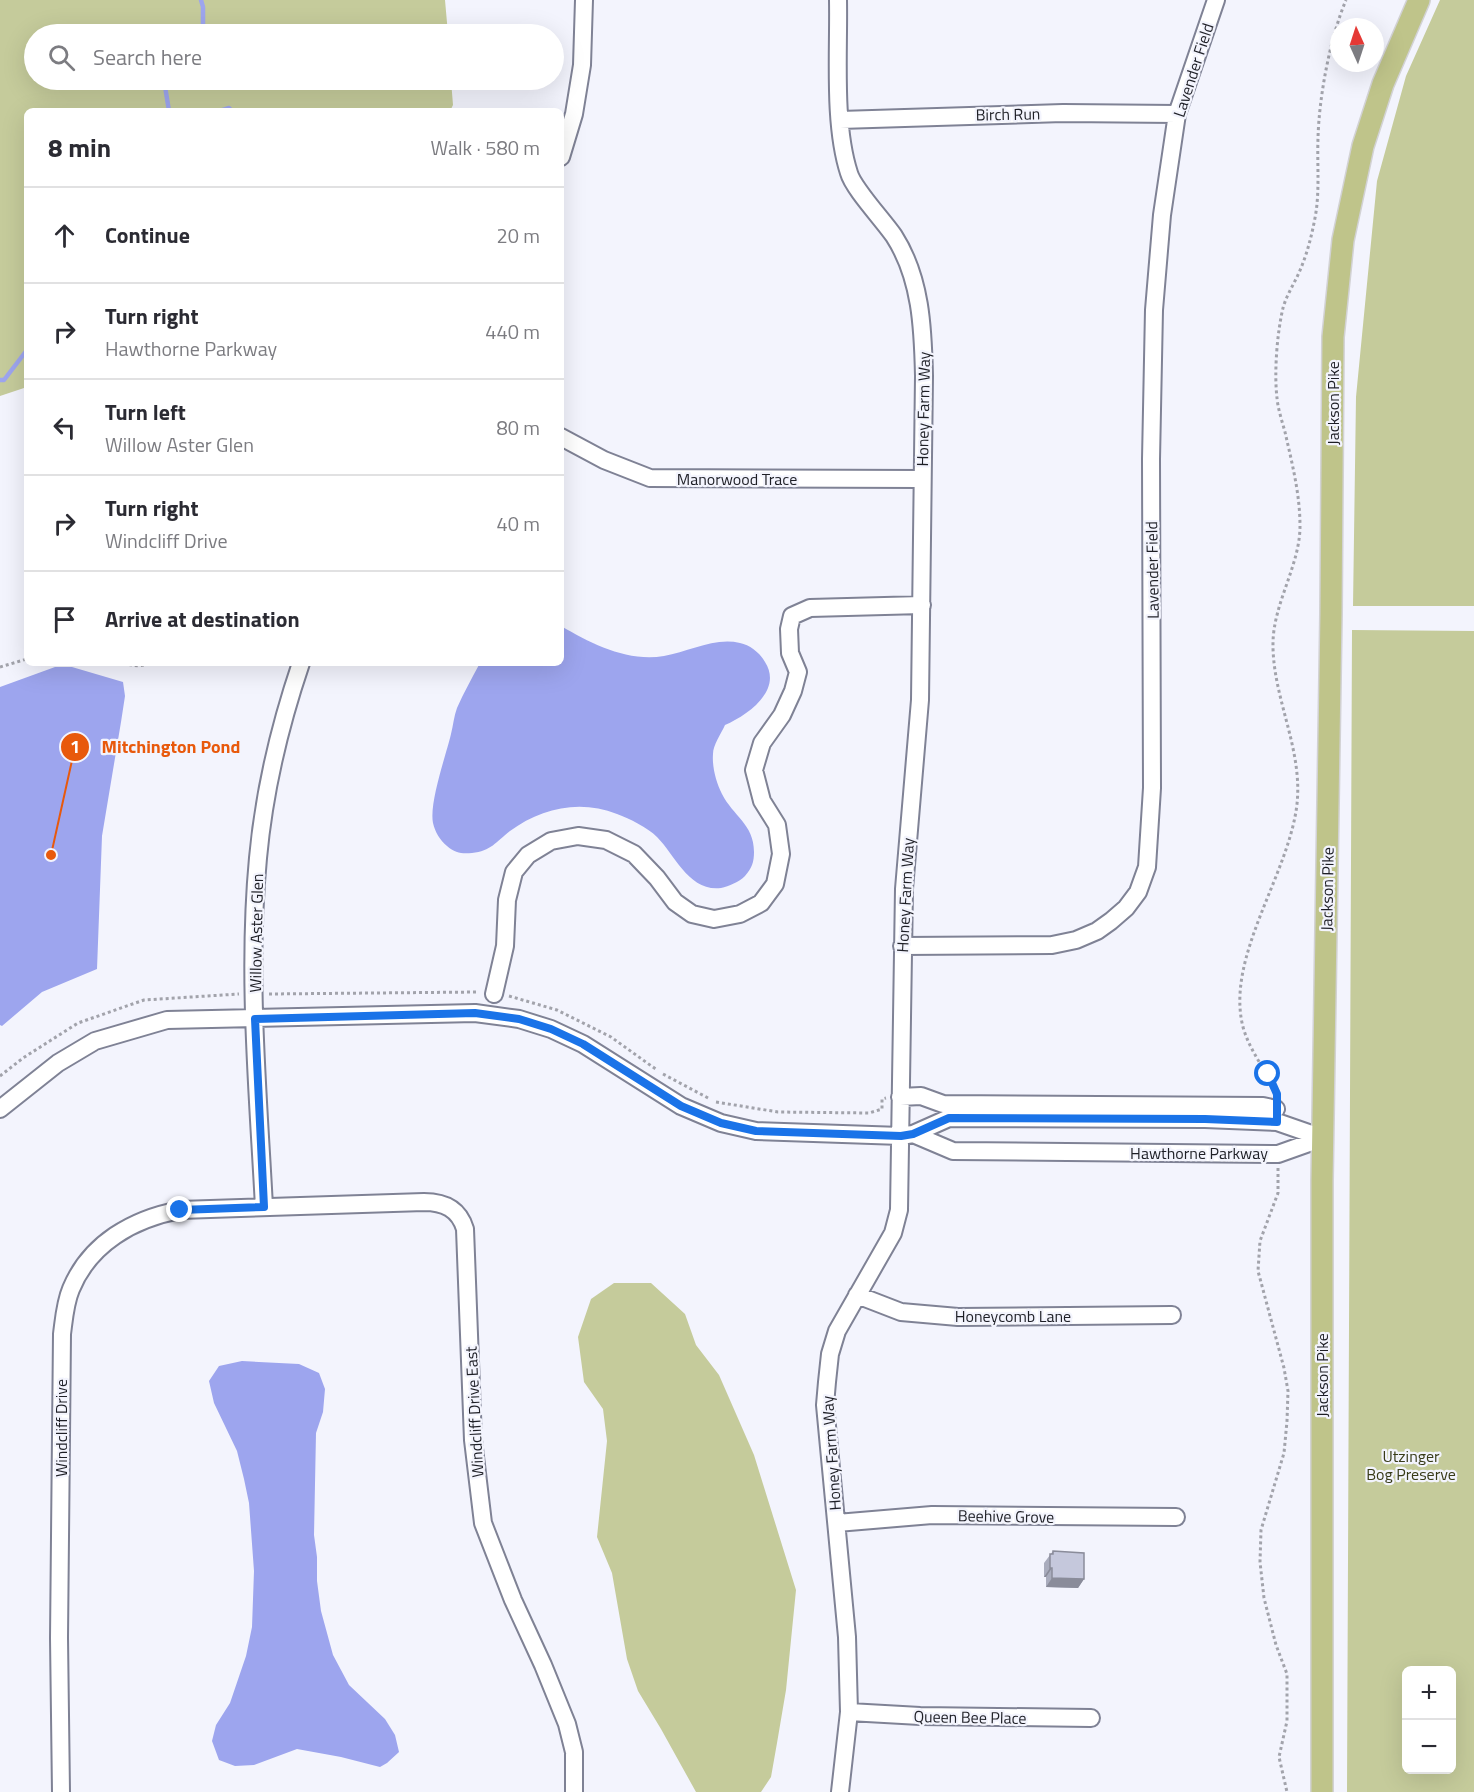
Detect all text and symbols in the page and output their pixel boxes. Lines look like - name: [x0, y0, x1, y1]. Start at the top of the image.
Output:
- north arrow: [1330, 18, 1384, 72]
- street label: Lavender Field: [1167, 20, 1219, 120]
- search box: [24, 24, 564, 90]
- text: Search here: [93, 40, 202, 74]
- icon: search: [45, 41, 78, 74]
- street label: Birch Run: [975, 101, 1041, 127]
- text: 8 min: [48, 128, 111, 167]
- text: Walk · 580 m: [431, 132, 540, 163]
- text: Continue: [105, 218, 190, 252]
- icon: ahead: [48, 219, 81, 252]
- text: 20 m: [496, 220, 540, 251]
- text: Turn right: [105, 299, 199, 333]
- icon: right: [48, 315, 81, 348]
- text: 440 m: [485, 316, 540, 347]
- text: Hawthorne Parkway: [105, 333, 277, 364]
- street label: Honey Farm Way: [910, 351, 936, 467]
- street label: Jackson Pike: [1321, 361, 1345, 445]
- text: Turn left: [105, 395, 186, 429]
- icon: left: [48, 411, 81, 444]
- text: 80 m: [496, 412, 540, 443]
- text: Willow Aster Glen: [105, 429, 254, 460]
- street label: Manorwood Trace: [677, 467, 797, 491]
- text: Turn right: [105, 491, 199, 525]
- icon: right: [48, 507, 81, 540]
- text: 40 m: [496, 508, 540, 539]
- street label: Lavender Field: [1139, 521, 1165, 619]
- text: Windcliff Drive: [105, 525, 228, 556]
- text: Arrive at destination: [105, 602, 300, 636]
- icon: arrive: [48, 603, 81, 636]
- callout: Mitchington Pond: [60, 729, 253, 765]
- text: 1: [70, 733, 80, 760]
- text: Mitchington Pond: [102, 733, 240, 760]
- street label: Honey Farm Way: [890, 837, 920, 953]
- street label: Jackson Pike: [1314, 847, 1340, 931]
- street label: Willow Aster Glen: [243, 873, 269, 993]
- route start: [1254, 1060, 1280, 1086]
- street label: Hawthorne Parkway: [1130, 1141, 1268, 1165]
- route end: [166, 1196, 192, 1222]
- street label: Honeycomb Lane: [955, 1304, 1071, 1328]
- street label: Jackson Pike: [1310, 1333, 1334, 1417]
- street label: Windcliff Drive East: [459, 1345, 489, 1478]
- street label: Windcliff Drive: [49, 1379, 73, 1477]
- street label: Honey Farm Way: [815, 1395, 847, 1511]
- park label: Utzinger Bog Preserve: [1366, 1444, 1456, 1486]
- street label: Beehive Grove: [958, 1503, 1054, 1529]
- map controls: [1402, 1666, 1456, 1774]
- button: +: [1402, 1666, 1456, 1720]
- street label: Queen Bee Place: [913, 1704, 1027, 1730]
- button: −: [1402, 1720, 1456, 1774]

